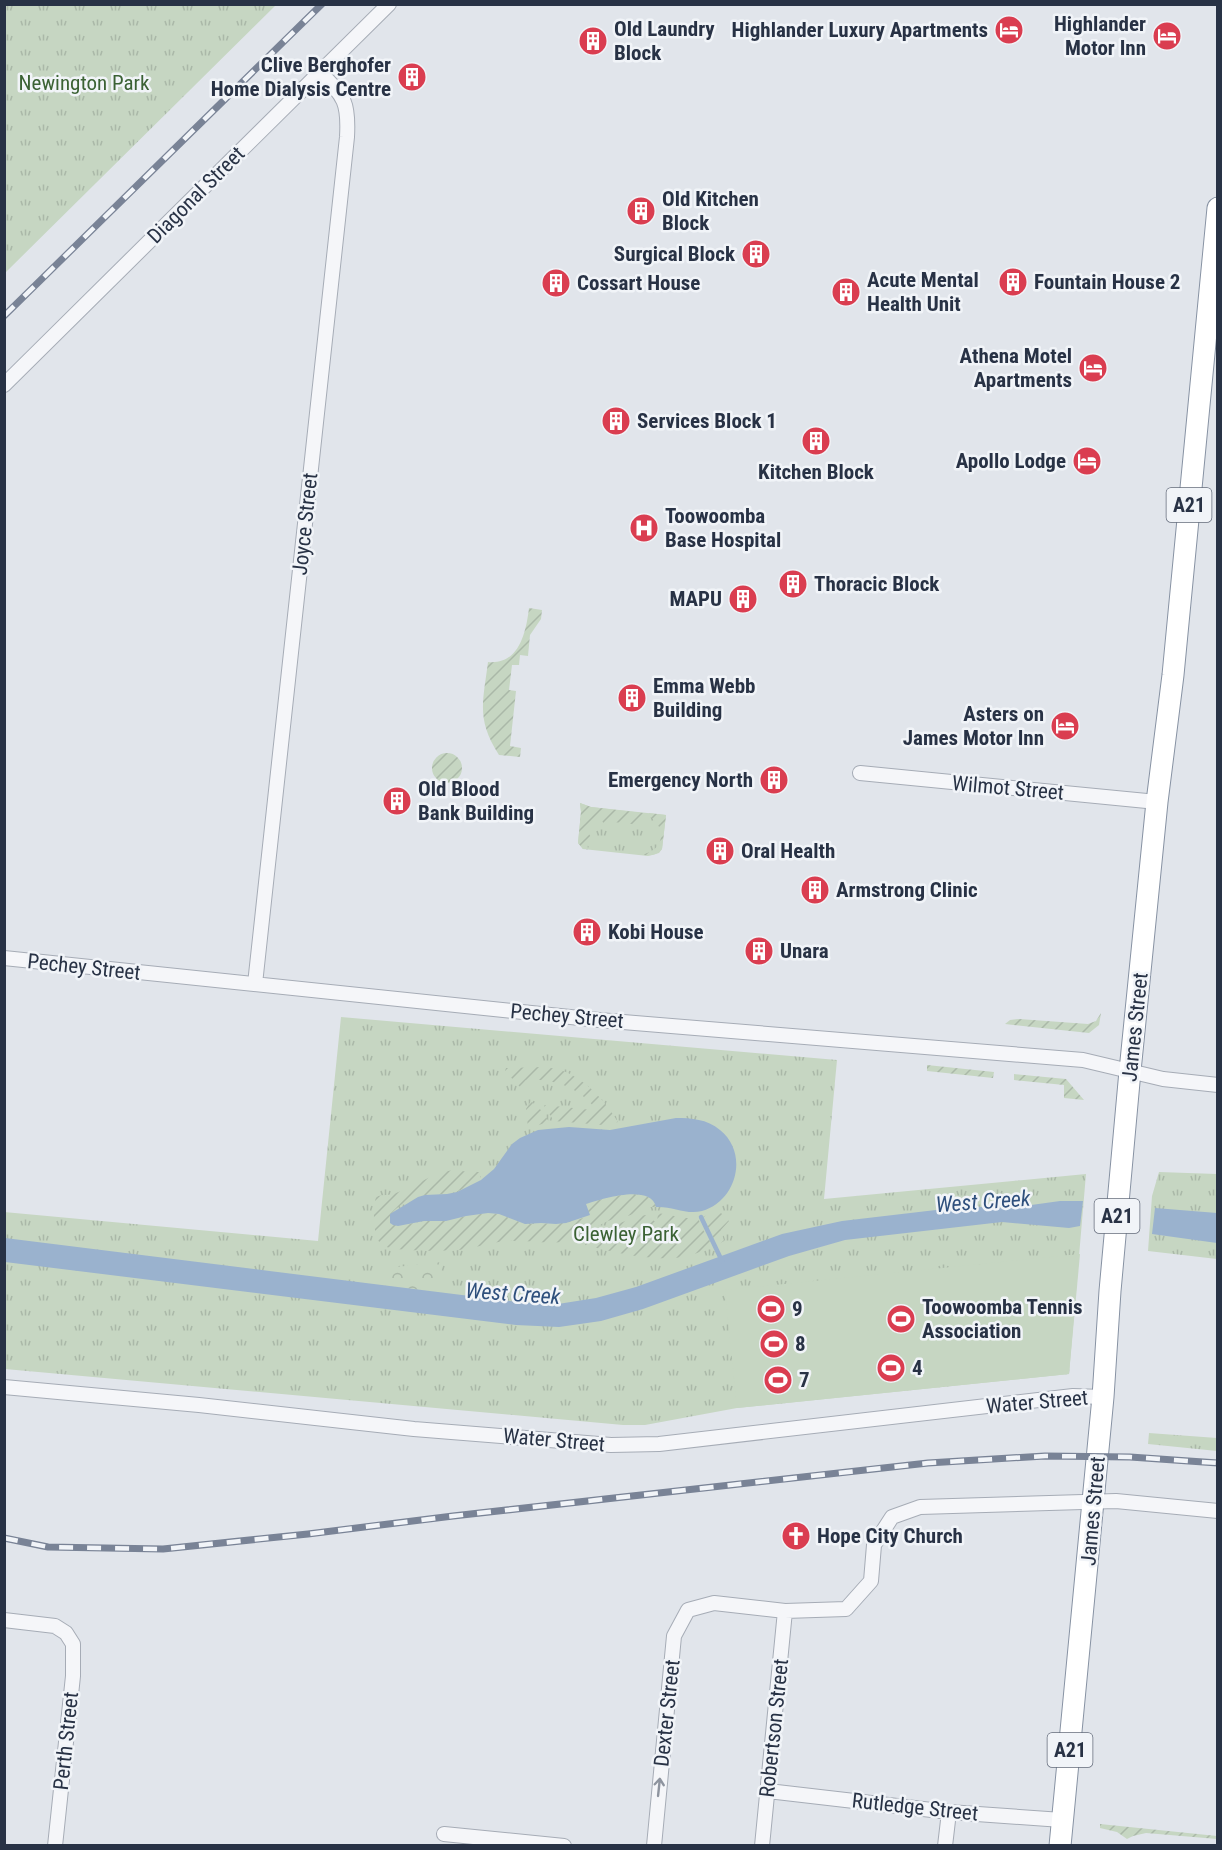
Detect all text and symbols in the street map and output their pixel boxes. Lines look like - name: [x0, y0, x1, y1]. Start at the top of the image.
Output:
- place label: Highlander Motor Inn: [1054, 12, 1146, 60]
- hotel icon: Highlander Luxury Apartments: [993, 14, 1025, 46]
- place label: Old Laundry Block: [614, 17, 715, 65]
- place label: Highlander Luxury Apartments: [732, 18, 988, 42]
- hotel icon: Highlander Motor Inn: [1151, 20, 1183, 52]
- building icon: Old Laundry Block: [577, 25, 609, 57]
- place label: Clive Berghofer Home Dialysis Centre: [211, 53, 391, 101]
- building icon: Clive Berghofer Home Dialysis Centre: [396, 61, 428, 93]
- park label: Newington Park: [19, 71, 150, 95]
- street label: Diagonal Street: [143, 142, 249, 248]
- place label: Old Kitchen Block: [662, 187, 759, 235]
- building icon: Old Kitchen Block: [625, 195, 657, 227]
- building icon: Surgical Block: [740, 238, 772, 270]
- place label: Surgical Block: [614, 242, 736, 266]
- building icon: Fountain House 2: [997, 266, 1029, 298]
- building icon: Cossart House: [540, 267, 572, 299]
- place label: Acute Mental Health Unit: [867, 268, 979, 316]
- place label: Fountain House 2: [1034, 270, 1180, 294]
- place label: Cossart House: [577, 271, 700, 295]
- building icon: Acute Mental Health Unit: [830, 276, 862, 308]
- place label: Athena Motel Apartments: [960, 344, 1072, 392]
- hotel icon: Athena Motel Apartments: [1077, 352, 1109, 384]
- building icon: Services Block 1: [600, 405, 632, 437]
- place label: Services Block 1: [637, 409, 777, 433]
- building icon: Kitchen Block: [800, 425, 832, 457]
- hotel icon: Apollo Lodge: [1071, 445, 1103, 477]
- place label: Apollo Lodge: [956, 449, 1066, 473]
- place label: Kitchen Block: [758, 460, 875, 484]
- street label: Joyce Street: [288, 472, 322, 576]
- road number: A21: [1166, 488, 1212, 522]
- place label: Toowoomba Base Hospital: [665, 504, 781, 552]
- hospital icon: Toowoomba Base Hospital: [628, 512, 660, 544]
- building icon: Thoracic Block: [777, 568, 809, 600]
- place label: Thoracic Block: [814, 572, 940, 596]
- building icon: MAPU: [727, 583, 759, 615]
- place label: MAPU: [669, 587, 722, 611]
- place label: Emma Webb Building: [653, 674, 755, 722]
- building icon: Emma Webb Building: [616, 682, 648, 714]
- place label: Asters on James Motor Inn: [903, 702, 1044, 750]
- hotel icon: Asters on James Motor Inn: [1049, 710, 1081, 742]
- building icon: Emergency North: [758, 764, 790, 796]
- place label: Emergency North: [608, 768, 753, 792]
- street label: Wilmot Street: [951, 771, 1065, 805]
- place label: Old Blood Bank Building: [418, 777, 534, 825]
- building icon: Old Blood Bank Building: [381, 785, 413, 817]
- building icon: Oral Health: [704, 835, 736, 867]
- place label: Oral Health: [741, 839, 835, 863]
- building icon: Armstrong Clinic: [799, 874, 831, 906]
- place label: Armstrong Clinic: [836, 878, 978, 902]
- building icon: Kobi House: [571, 916, 603, 948]
- place label: Kobi House: [608, 920, 704, 944]
- building icon: Unara: [743, 935, 775, 967]
- place label: Unara: [780, 939, 829, 963]
- street label: Pechey Street: [26, 949, 142, 985]
- street label: James Street: [1117, 971, 1153, 1083]
- street label: Pechey Street: [509, 999, 625, 1033]
- water label: West Creek: [935, 1186, 1032, 1217]
- road number: A21: [1094, 1199, 1140, 1233]
- park label: Clewley Park: [573, 1222, 679, 1246]
- water label: West Creek: [465, 1278, 562, 1309]
- sports icon: 9: [755, 1293, 787, 1325]
- place label: Toowoomba Tennis Association: [922, 1295, 1083, 1343]
- place label: 9: [792, 1297, 803, 1321]
- sports icon: Toowoomba Tennis Association: [885, 1303, 917, 1335]
- sports icon: 8: [758, 1328, 790, 1360]
- place label: 8: [795, 1332, 806, 1356]
- sports icon: 4: [875, 1352, 907, 1384]
- place label: 4: [912, 1356, 923, 1380]
- sports icon: 7: [762, 1364, 794, 1396]
- place label: 7: [799, 1368, 810, 1392]
- street label: Water Street: [985, 1386, 1089, 1418]
- street label: Water Street: [502, 1424, 606, 1456]
- street label: James Street: [1076, 1455, 1110, 1567]
- church icon: Hope City Church: [780, 1520, 812, 1552]
- place label: Hope City Church: [817, 1524, 963, 1548]
- street label: Robertson Street: [755, 1657, 793, 1799]
- street label: Dexter Street: [649, 1658, 685, 1768]
- street label: Perth Street: [49, 1691, 83, 1791]
- road number: A21: [1048, 1733, 1092, 1767]
- one-way arrow: [654, 1778, 665, 1798]
- street label: Rutledge Street: [851, 1788, 979, 1826]

